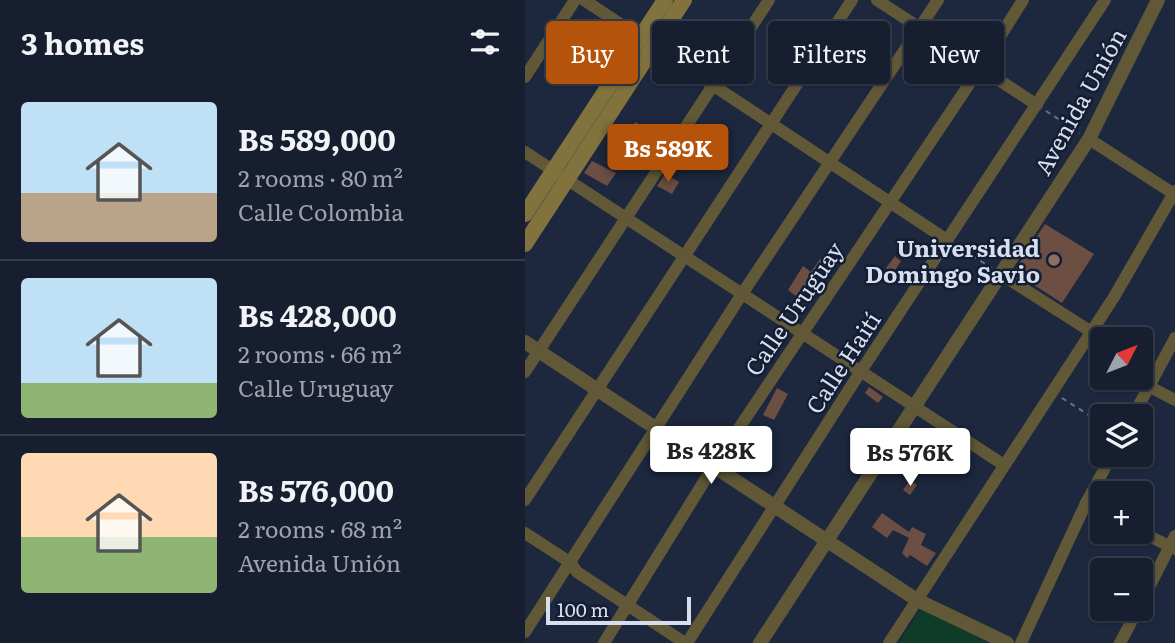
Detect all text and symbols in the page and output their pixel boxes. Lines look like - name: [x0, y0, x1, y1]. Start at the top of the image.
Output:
- text: 3 homes: [21, 20, 144, 64]
- chip: Buy: [546, 21, 638, 84]
- chip: Rent: [652, 21, 754, 84]
- chip: Filters: [768, 21, 890, 84]
- chip: New: [904, 21, 1004, 84]
- street label: Avenida Unión: [1025, 21, 1133, 181]
- icon: filters: [466, 23, 504, 61]
- text: Bs 589,000: [238, 116, 396, 160]
- pin: Bs 589K: [603, 124, 733, 184]
- icon: home: [77, 130, 161, 214]
- text: Bs 589K: [623, 130, 713, 164]
- text: 2 rooms · 80 m²: [238, 160, 403, 194]
- text: Calle Colombia: [238, 194, 404, 228]
- place label: Universidad Domingo Savio: [865, 230, 1040, 290]
- street label: Calle Uruguay: [735, 233, 851, 382]
- marker: Universidad Domingo Savio: [1046, 252, 1062, 268]
- text: Bs 428,000: [238, 292, 397, 336]
- street label: Calle Haití: [796, 304, 888, 420]
- icon: home: [77, 306, 161, 390]
- north arrow: [1090, 327, 1153, 390]
- map controls: [1090, 327, 1153, 621]
- text: 2 rooms · 66 m²: [238, 336, 402, 370]
- text: Calle Uruguay: [238, 370, 393, 404]
- button: layers: [1090, 404, 1153, 467]
- pin: Bs 428K: [646, 426, 776, 486]
- pin: Bs 576K: [845, 428, 975, 488]
- text: Bs 428K: [666, 432, 756, 466]
- text: Bs 576K: [866, 434, 954, 468]
- text: Bs 576,000: [238, 467, 394, 511]
- icon: home: [77, 481, 161, 565]
- button: +: [1090, 481, 1153, 544]
- text: 2 rooms · 68 m²: [238, 511, 402, 545]
- text: Avenida Unión: [238, 545, 401, 579]
- button: −: [1090, 558, 1153, 621]
- scale bar: [546, 594, 691, 626]
- text: 100 m: [557, 595, 609, 623]

